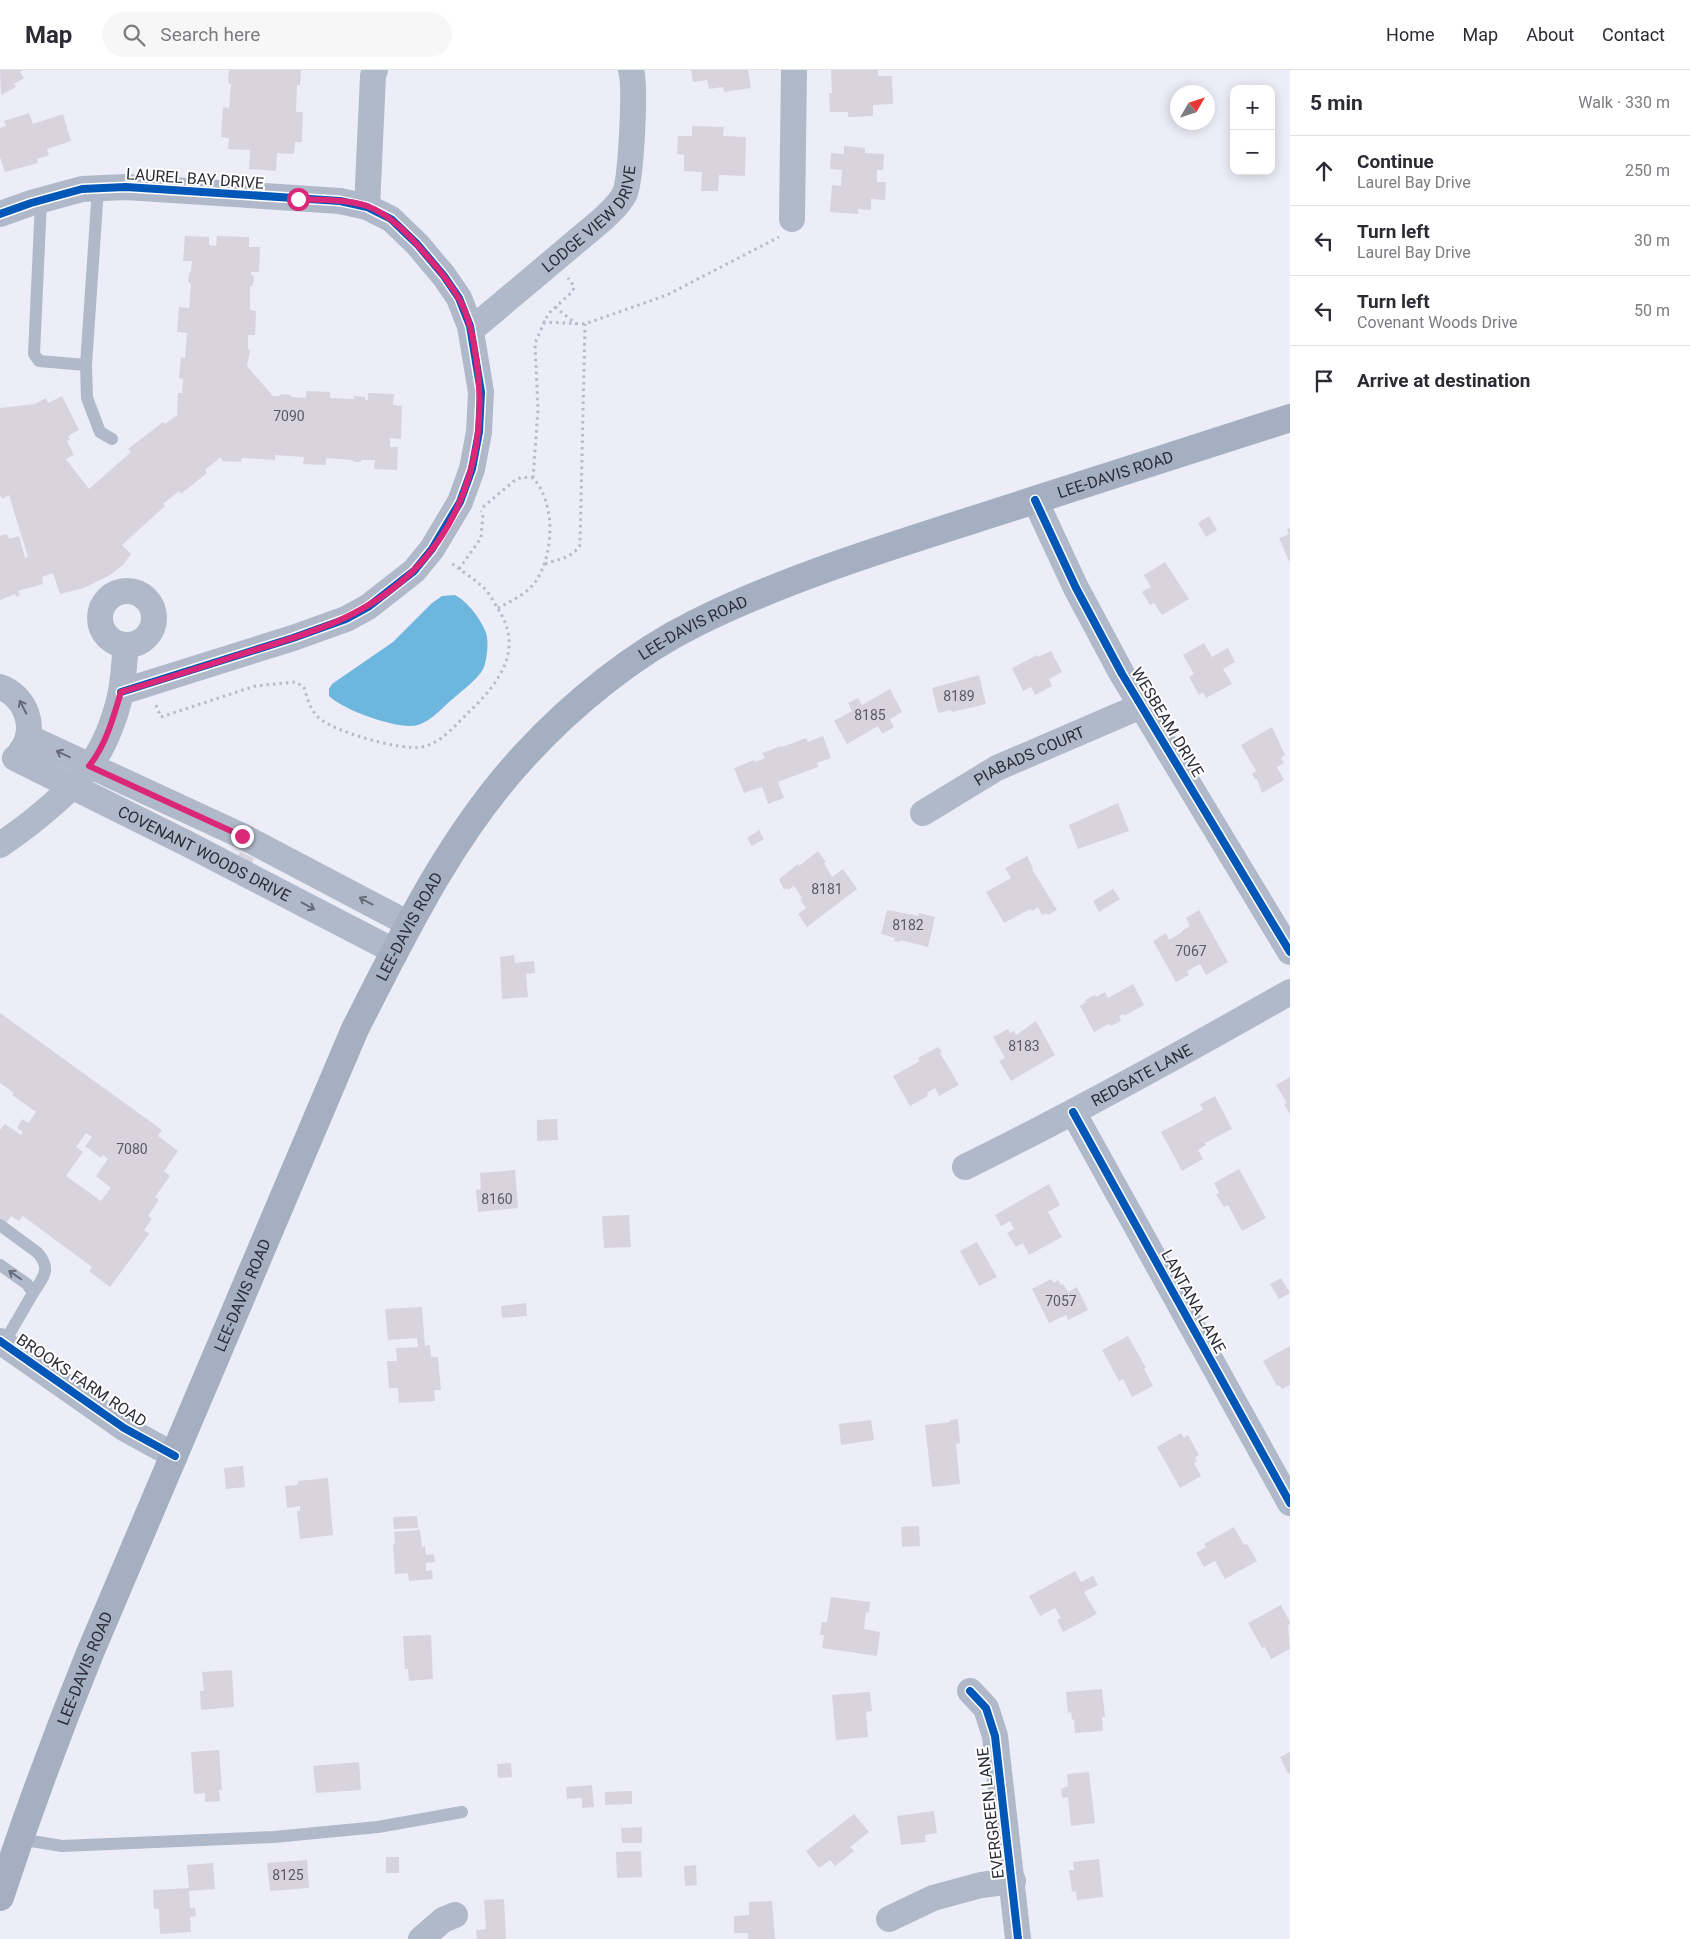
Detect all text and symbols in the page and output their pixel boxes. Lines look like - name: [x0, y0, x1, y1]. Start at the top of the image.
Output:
- search box: [102, 12, 452, 57]
- text: Map: [25, 21, 72, 49]
- icon: search: [120, 21, 148, 49]
- text: Search here: [160, 23, 260, 46]
- text: Home: [1386, 24, 1435, 45]
- text: Map: [1463, 24, 1498, 45]
- text: About: [1526, 24, 1574, 45]
- text: Contact: [1602, 24, 1665, 45]
- north arrow: [1170, 85, 1215, 130]
- map controls: [1230, 85, 1275, 175]
- button: +: [1230, 85, 1275, 130]
- text: 5 min: [1310, 91, 1363, 115]
- text: Walk · 330 m: [1578, 93, 1670, 112]
- button: −: [1230, 130, 1275, 175]
- text: Continue: [1357, 150, 1434, 173]
- icon: ahead: [1310, 157, 1338, 185]
- text: 250 m: [1625, 161, 1670, 180]
- street label: LAUREL BAY DRIVE: [125, 164, 265, 193]
- street label: LODGE VIEW DRIVE: [538, 164, 640, 276]
- text: Laurel Bay Drive: [1357, 173, 1471, 192]
- route start: [287, 188, 310, 211]
- text: Turn left: [1357, 220, 1430, 243]
- icon: left: [1310, 227, 1338, 255]
- text: 30 m: [1634, 231, 1670, 250]
- text: Laurel Bay Drive: [1357, 243, 1471, 262]
- text: Turn left: [1357, 290, 1430, 313]
- icon: left: [1310, 297, 1338, 325]
- text: 50 m: [1634, 301, 1670, 320]
- text: Covenant Woods Drive: [1357, 313, 1518, 332]
- icon: arrive: [1310, 367, 1338, 395]
- text: Arrive at destination: [1357, 369, 1530, 392]
- house number: 7090: [273, 408, 305, 424]
- street label: LEE-DAVIS ROAD: [1055, 447, 1176, 502]
- street label: LEE-DAVIS ROAD: [635, 591, 751, 664]
- street label: WESBEAM DRIVE: [1127, 664, 1208, 780]
- house number: 8189: [943, 688, 975, 704]
- one-way arrow: [18, 700, 27, 715]
- house number: 8185: [854, 707, 886, 723]
- street label: PIABADS COURT: [970, 722, 1088, 790]
- one-way arrow: [55, 749, 70, 759]
- street label: COVENANT WOODS DRIVE: [115, 802, 294, 906]
- route end: [231, 825, 254, 848]
- street label: LEE-DAVIS ROAD: [372, 869, 447, 984]
- house number: 8181: [811, 881, 843, 897]
- one-way arrow: [359, 896, 374, 905]
- one-way arrow: [300, 902, 315, 911]
- house number: 8182: [892, 917, 924, 933]
- house number: 7067: [1175, 943, 1207, 959]
- house number: 8183: [1008, 1038, 1040, 1054]
- street label: REDGATE LANE: [1088, 1040, 1195, 1111]
- house number: 7080: [116, 1141, 148, 1157]
- house number: 8160: [481, 1191, 513, 1207]
- street label: LEE-DAVIS ROAD: [210, 1236, 275, 1355]
- street label: LANTANA LANE: [1157, 1246, 1230, 1356]
- one-way arrow: [8, 1270, 22, 1281]
- house number: 7057: [1045, 1293, 1077, 1309]
- street label: BROOKS FARM ROAD: [13, 1330, 150, 1431]
- street label: LEE-DAVIS ROAD: [53, 1609, 117, 1728]
- street label: EVERGREEN LANE: [973, 1746, 1008, 1880]
- house number: 8125: [272, 1867, 304, 1883]

